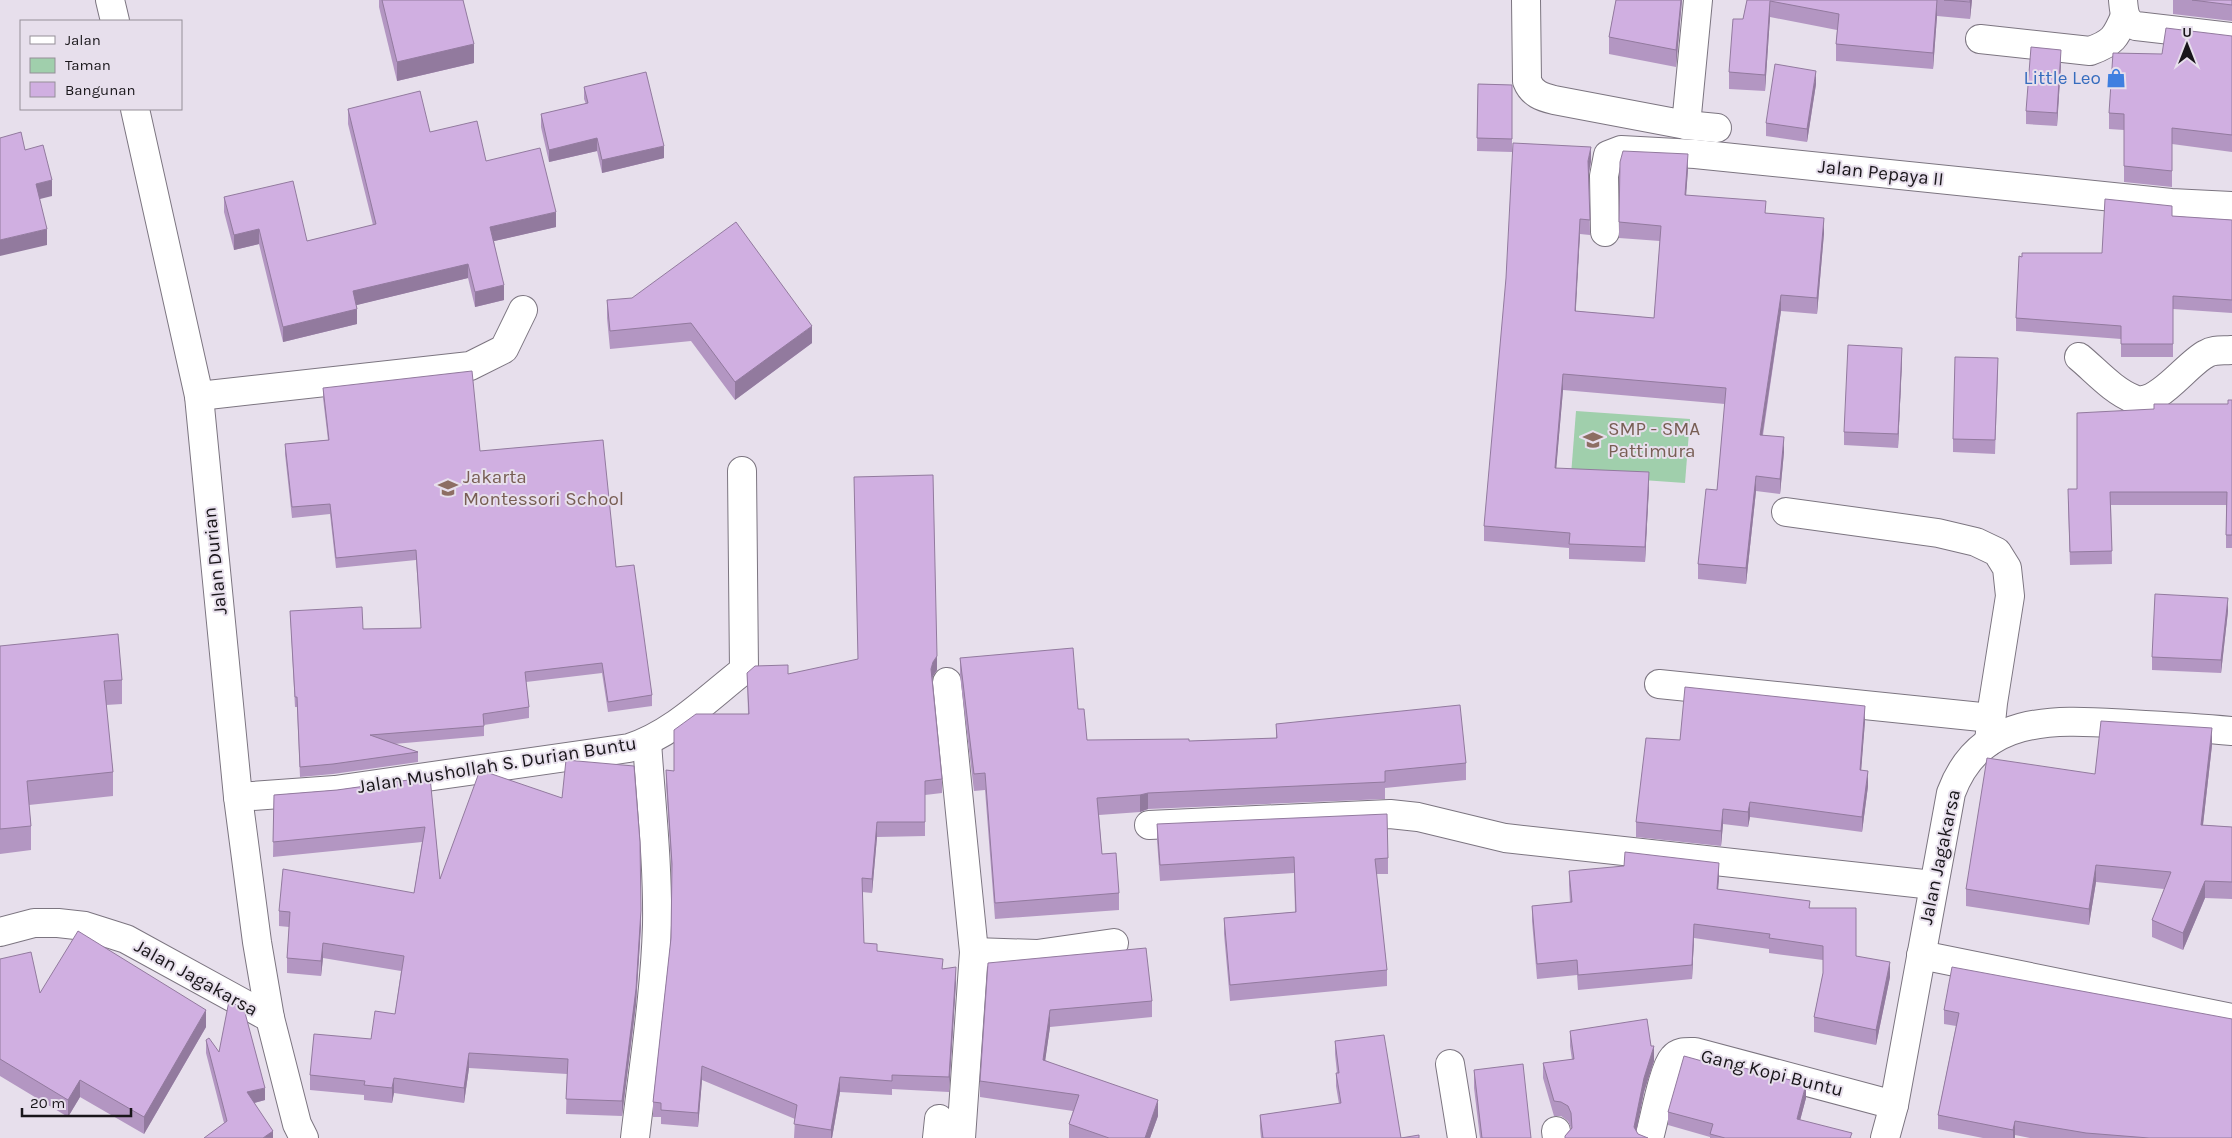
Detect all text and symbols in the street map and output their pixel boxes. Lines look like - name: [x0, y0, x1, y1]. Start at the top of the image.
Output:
- legend: [20, 20, 182, 110]
- north arrow: [2162, 20, 2212, 70]
- text: U: [2182, 24, 2192, 41]
- text: Jalan: [65, 31, 101, 49]
- text: Taman: [65, 56, 111, 74]
- place label: Little Leo: [2024, 67, 2101, 89]
- shop icon: Little Leo: [2105, 67, 2127, 89]
- text: Bangunan: [65, 81, 136, 99]
- street label: Jalan Pepaya II: [1817, 155, 1945, 191]
- place label: SMP - SMA Pattimura: [1608, 418, 1700, 462]
- school or university icon: SMP - SMA Pattimura: [1582, 429, 1604, 451]
- place label: Jakarta Montessori School: [463, 466, 624, 510]
- school or university icon: Jakarta Montessori School: [437, 477, 459, 499]
- street label: Jalan Durian: [198, 506, 232, 616]
- street label: Jalan Mushollah S. Durian Buntu: [356, 732, 638, 798]
- street label: Jalan Jagakarsa: [1915, 787, 1965, 927]
- street label: Jalan Jagakarsa: [130, 935, 262, 1021]
- street label: Gang Kopi Buntu: [1698, 1045, 1846, 1101]
- scale bar: [22, 1086, 131, 1118]
- text: 20 m: [30, 1094, 65, 1112]

